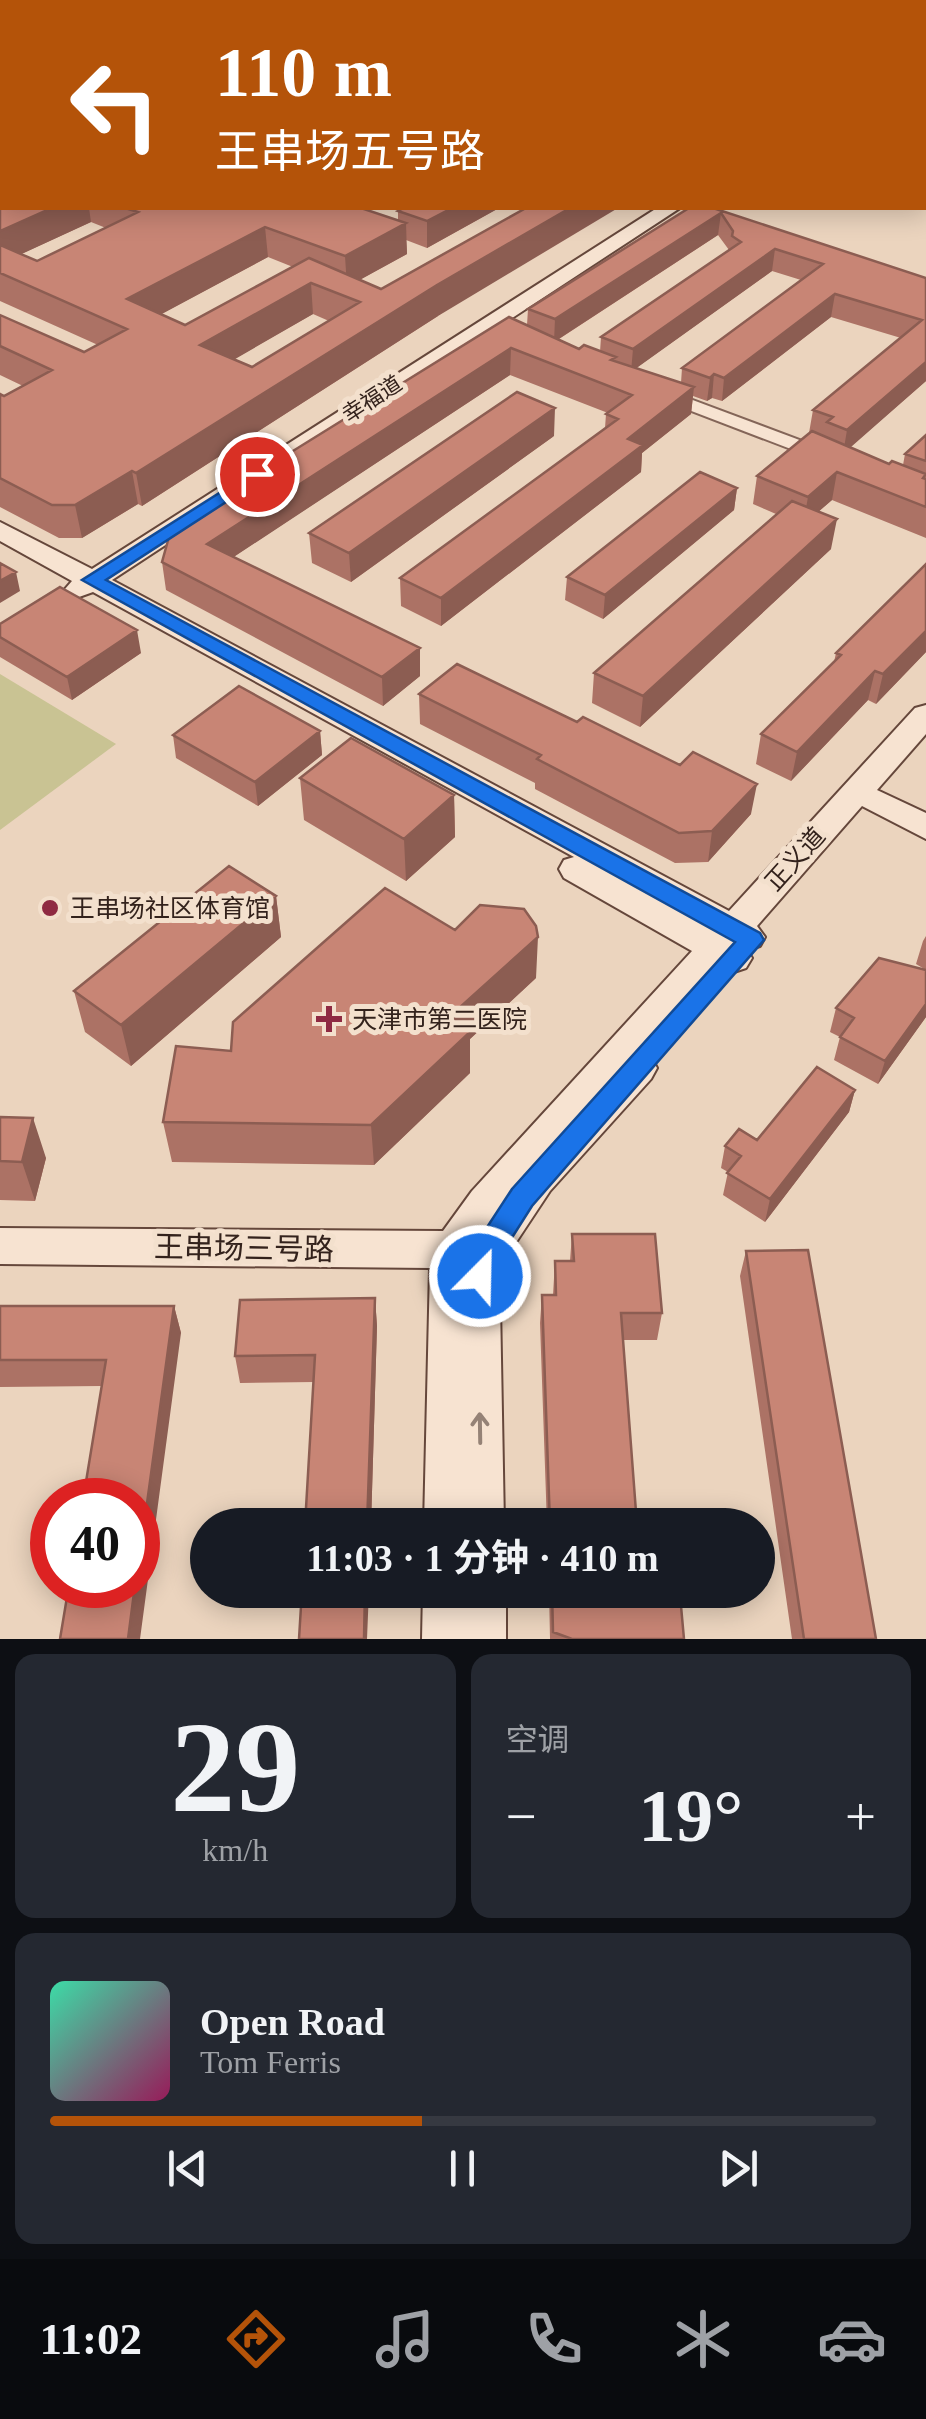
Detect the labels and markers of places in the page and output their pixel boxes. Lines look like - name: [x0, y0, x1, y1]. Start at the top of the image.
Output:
- pin: [215, 432, 300, 517]
- place label: 王串场社区体育馆: [70, 895, 270, 922]
- marker: 王串场社区体育馆: [39, 897, 61, 919]
- marker: 天津市第二医院: [316, 1006, 342, 1032]
- place label: 天津市第二医院: [352, 1006, 527, 1033]

